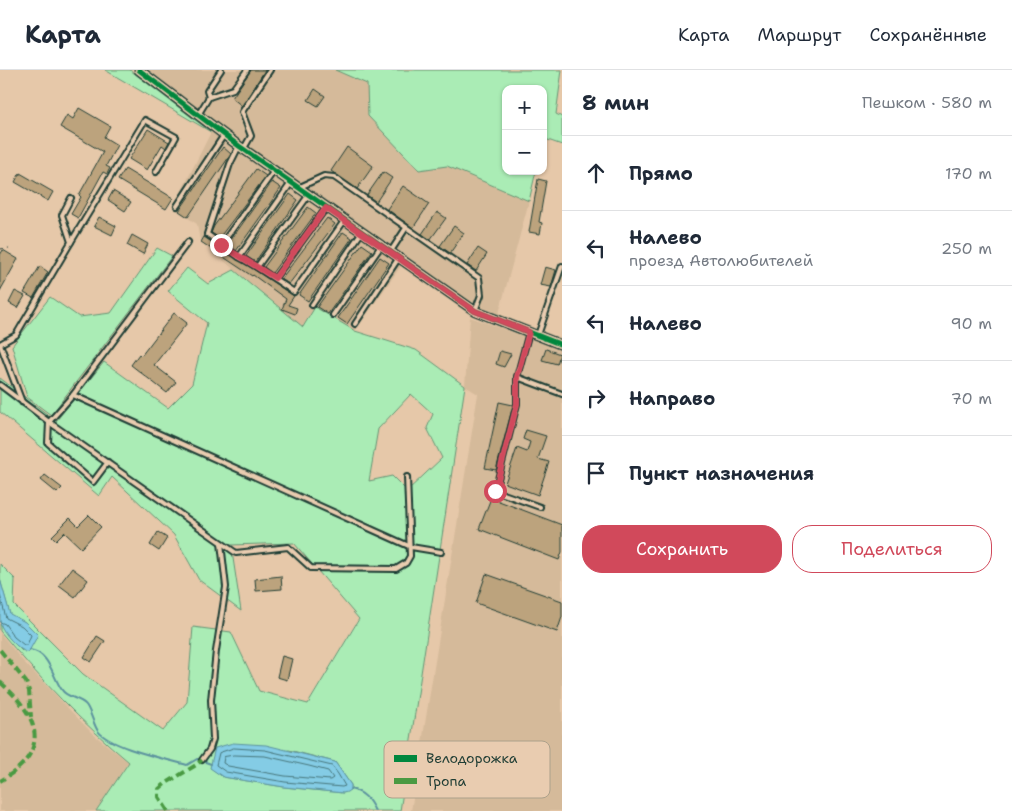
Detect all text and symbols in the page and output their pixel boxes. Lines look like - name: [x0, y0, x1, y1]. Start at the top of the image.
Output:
- text: Карта: [25, 19, 101, 51]
- text: Карта: [678, 23, 729, 47]
- text: Маршрут: [757, 23, 841, 47]
- text: Сохранённые: [869, 23, 987, 47]
- map controls: [502, 85, 547, 175]
- button: +: [502, 85, 547, 130]
- text: 8 мин: [582, 89, 649, 117]
- text: Пешком · 580 m: [862, 92, 992, 113]
- button: −: [502, 130, 547, 175]
- icon: ahead: [582, 159, 610, 187]
- text: Прямо: [629, 161, 693, 186]
- text: 170 m: [945, 163, 992, 184]
- text: Налево: [629, 225, 702, 250]
- route end: [210, 234, 233, 257]
- icon: left: [582, 234, 610, 262]
- text: 250 m: [941, 238, 992, 259]
- text: проезд Автолюбителей: [629, 250, 813, 271]
- icon: left: [582, 309, 610, 337]
- text: Налево: [629, 311, 702, 336]
- text: 90 m: [951, 313, 992, 334]
- icon: right: [582, 384, 610, 412]
- text: Направо: [629, 386, 715, 411]
- text: 70 m: [951, 388, 992, 409]
- icon: arrive: [582, 459, 610, 487]
- text: Пункт назначения: [629, 461, 814, 486]
- route start: [484, 480, 507, 503]
- button: Сохранить: [582, 525, 782, 573]
- button: Поделиться: [792, 525, 992, 573]
- legend: [384, 741, 550, 798]
- text: Велодорожка: [426, 749, 518, 767]
- text: Тропа: [426, 772, 467, 790]

